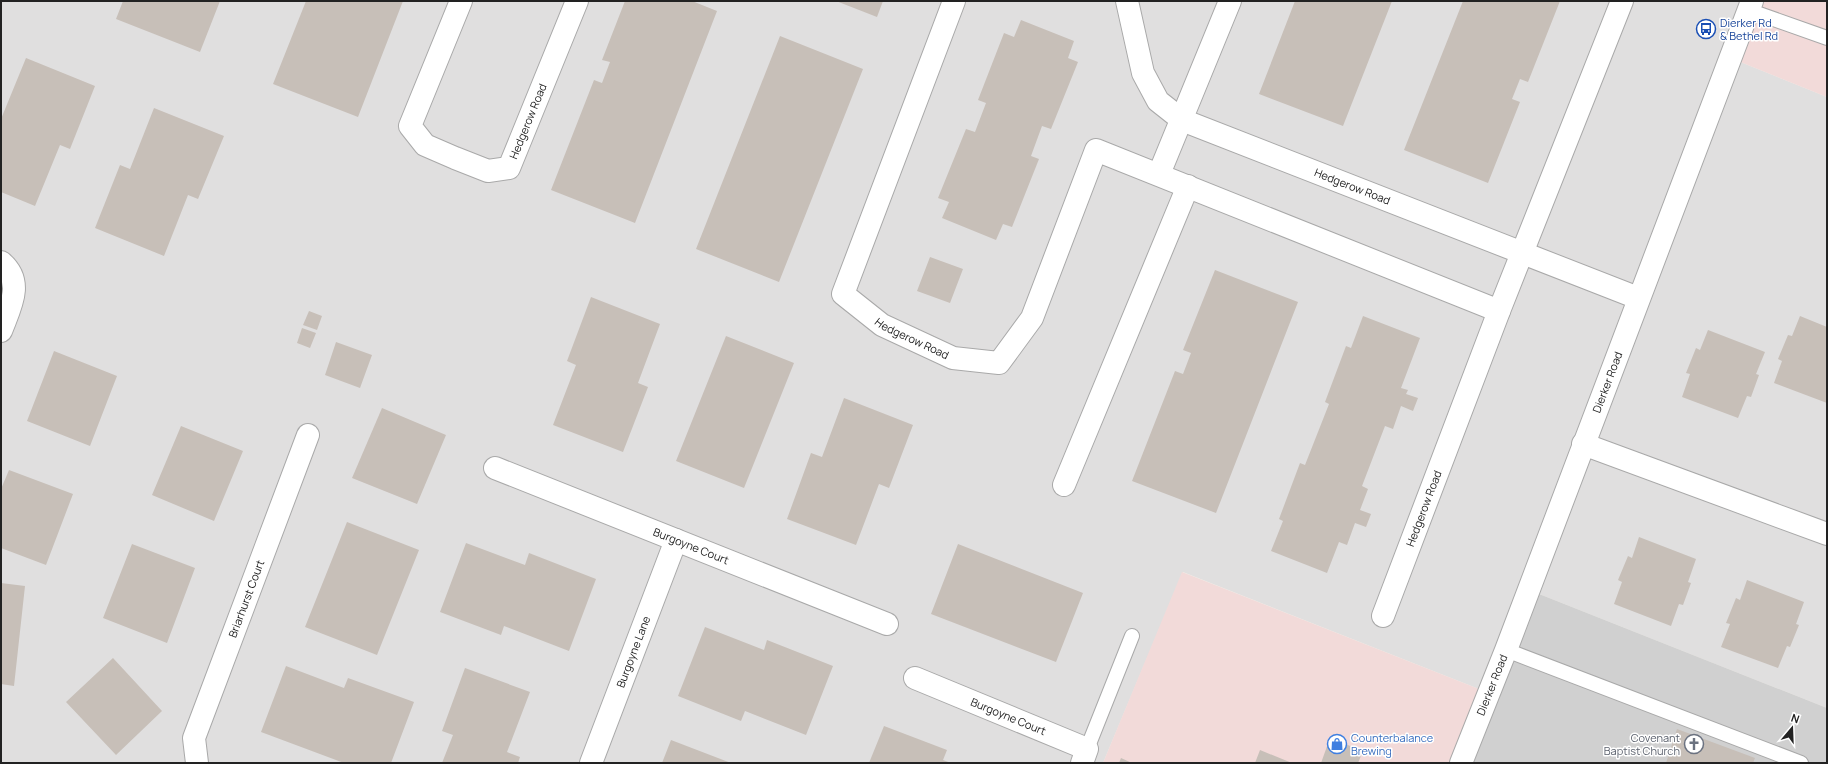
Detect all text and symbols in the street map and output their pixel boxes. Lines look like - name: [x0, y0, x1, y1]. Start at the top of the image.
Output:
- place label: Dierker Rd & Bethel Rd: [1720, 15, 1778, 43]
- bus stop icon: Dierker Rd & Bethel Rd: [1695, 18, 1717, 40]
- street label: Hedgerow Road: [505, 81, 550, 161]
- street label: Hedgerow Road: [1312, 164, 1393, 208]
- street label: Hedgerow Road: [872, 314, 952, 362]
- street label: Dierker Road: [1589, 349, 1625, 415]
- street label: Hedgerow Road: [1402, 468, 1445, 549]
- street label: Burgoyne Court: [651, 524, 731, 567]
- street label: Briarhurst Court: [224, 558, 267, 640]
- street label: Burgoyne Lane: [612, 613, 654, 690]
- street label: Dierker Road: [1473, 652, 1511, 717]
- street label: Burgoyne Court: [969, 694, 1048, 738]
- north arrow: [1772, 708, 1812, 748]
- text: N: [1789, 710, 1802, 726]
- place label: Counterbalance Brewing: [1351, 730, 1434, 758]
- place label: Covenant Baptist Church: [1604, 730, 1680, 758]
- shop icon: Counterbalance Brewing: [1326, 733, 1348, 755]
- church icon: Covenant Baptist Church: [1683, 733, 1705, 755]

